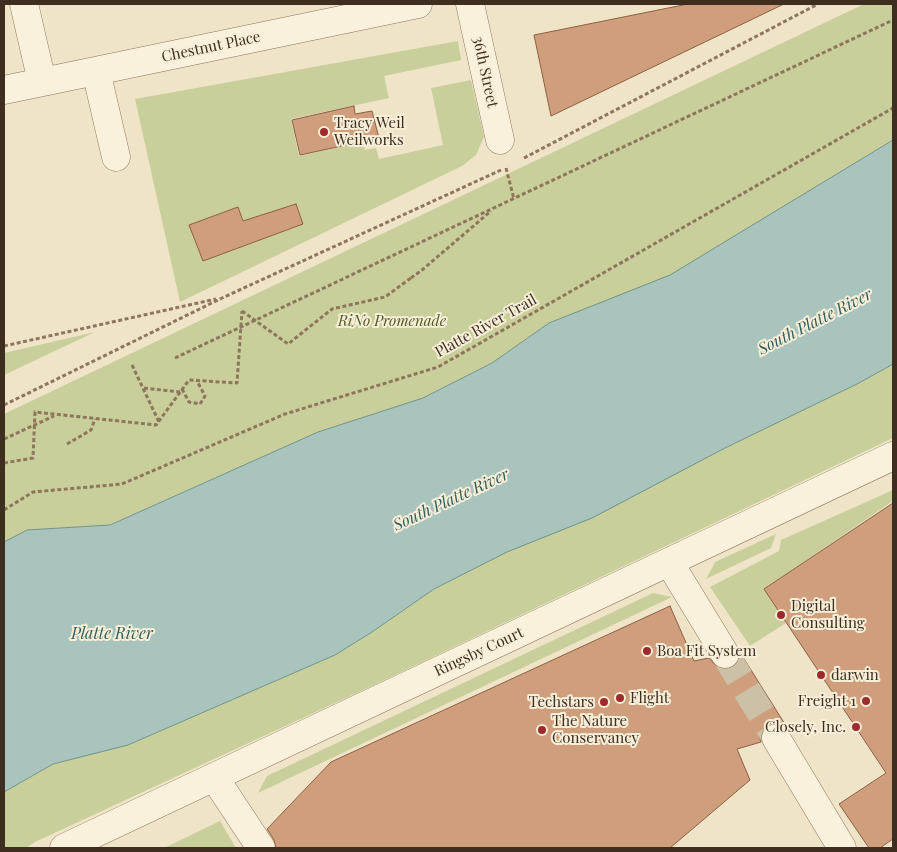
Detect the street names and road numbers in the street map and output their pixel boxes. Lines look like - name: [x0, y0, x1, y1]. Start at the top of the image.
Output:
- street label: Chestnut Place: [160, 28, 262, 66]
- street label: 36th Street: [469, 35, 501, 109]
- street label: Platte River Trail: [432, 291, 540, 361]
- street label: Ringsby Court: [432, 623, 526, 681]

